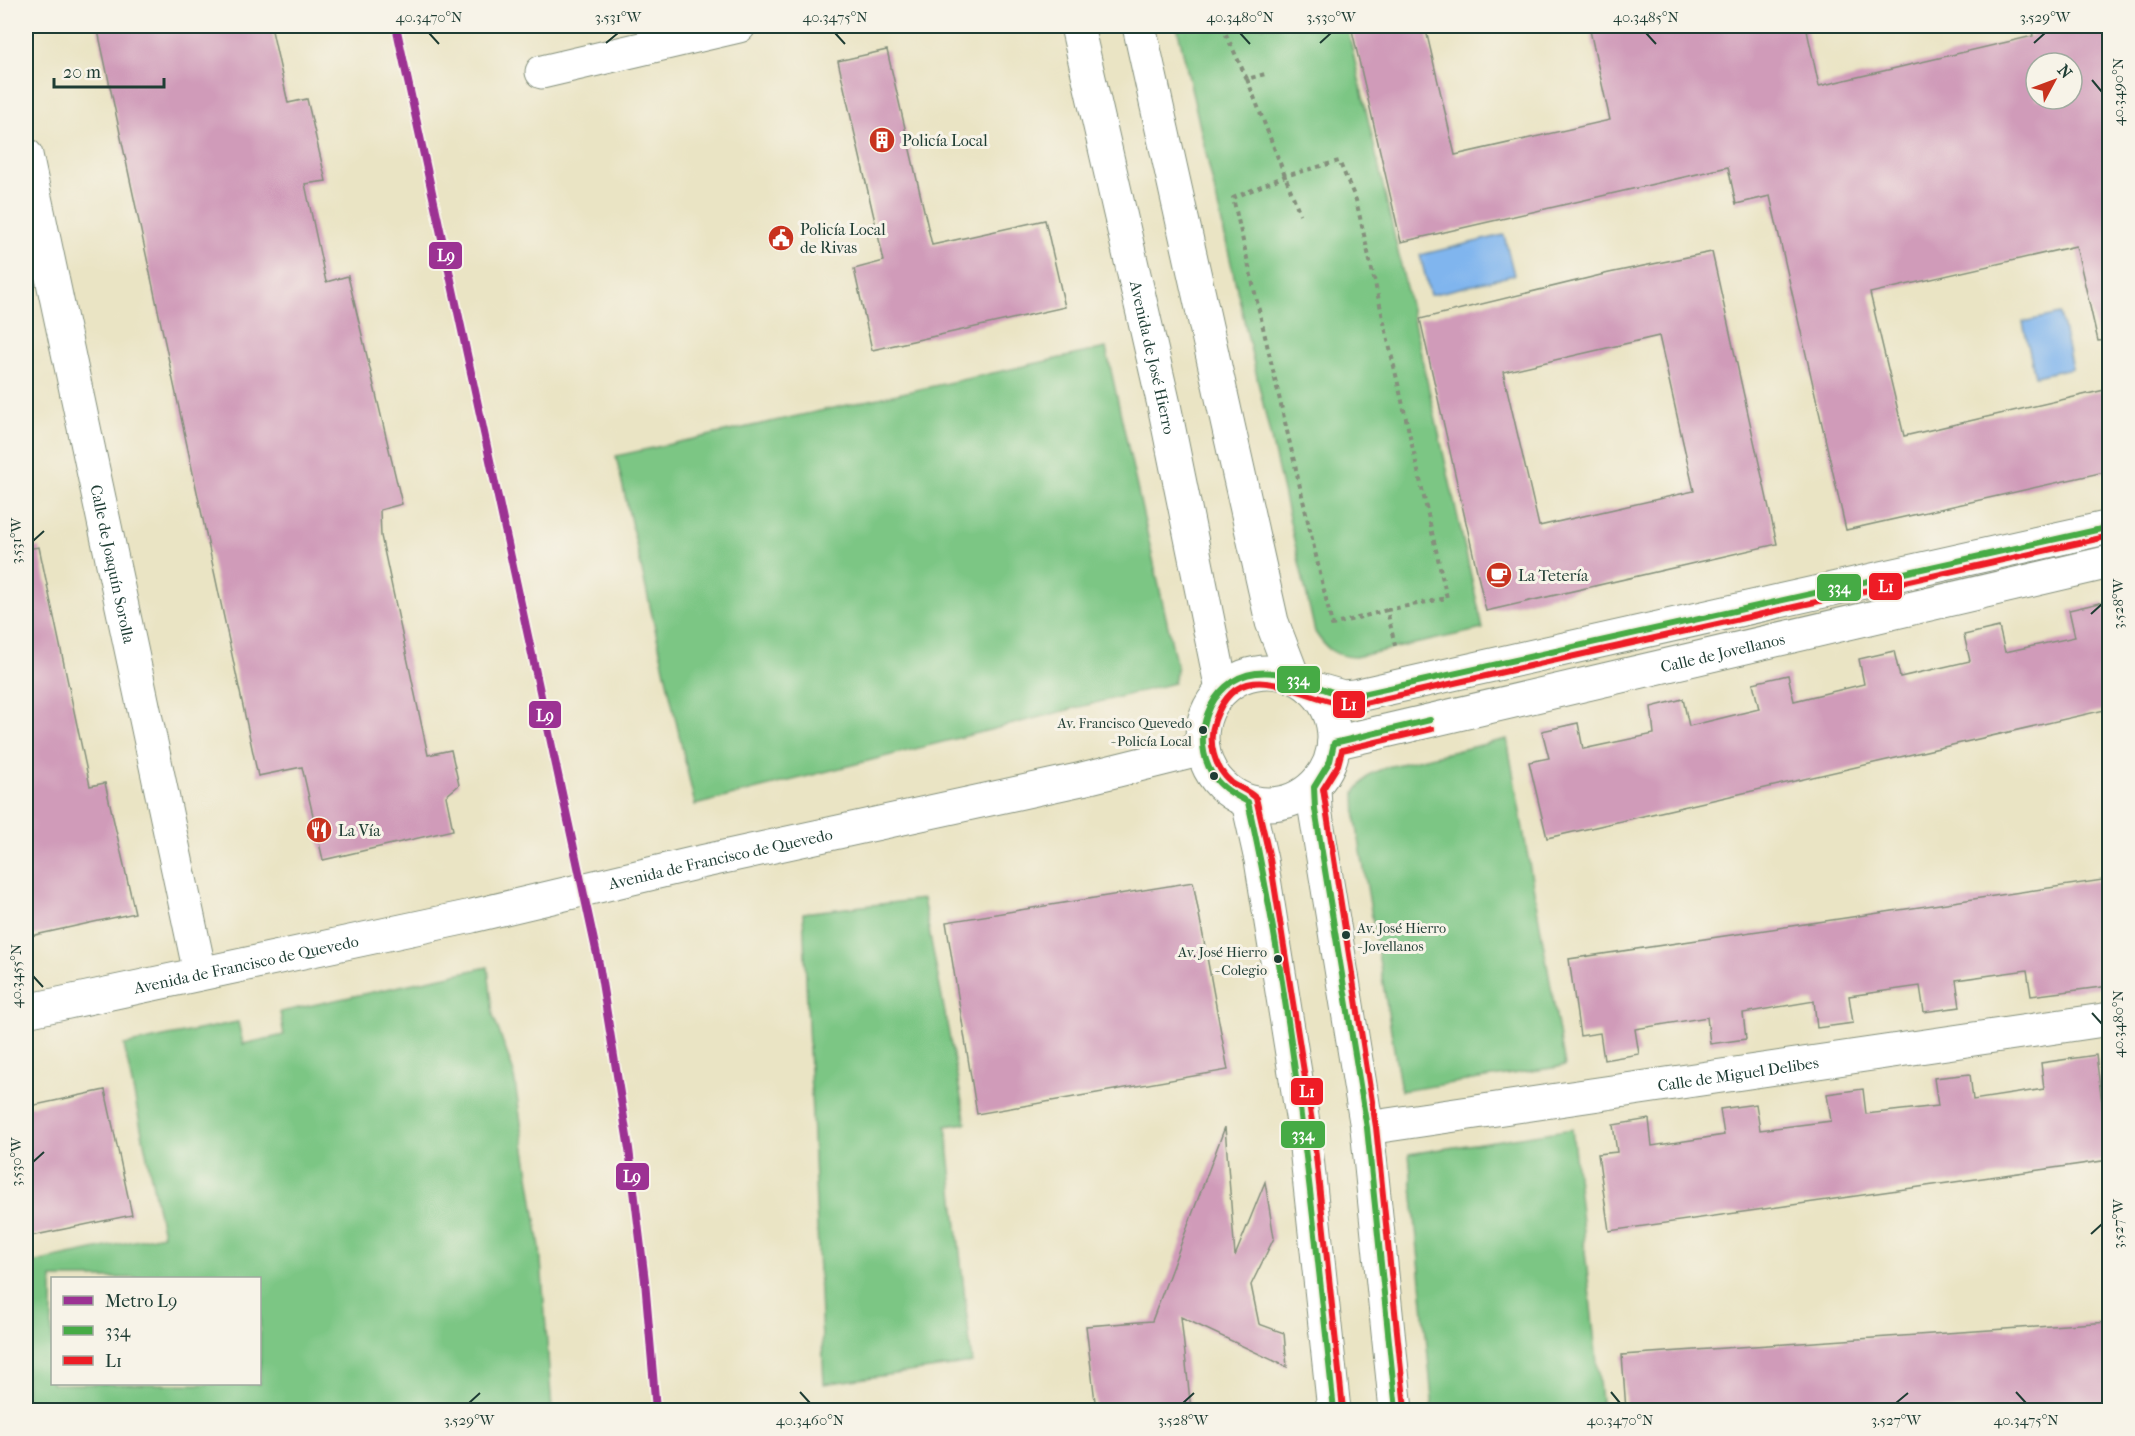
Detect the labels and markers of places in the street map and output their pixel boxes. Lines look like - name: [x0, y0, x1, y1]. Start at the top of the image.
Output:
- building icon: Policía Local: [867, 125, 897, 155]
- place label: Policía Local: [902, 131, 988, 150]
- place label: Policía Local de Rivas: [800, 220, 886, 257]
- public building icon: Policía Local de Rivas: [766, 223, 796, 253]
- cafe icon: La Tetería: [1484, 560, 1514, 590]
- place label: La Tetería: [1518, 566, 1589, 585]
- place label: Av. Francisco Quevedo - Policía Local: [1056, 715, 1192, 750]
- marker: Av. Francisco Quevedo - Policía Local: [1197, 724, 1209, 736]
- unlabelled marker: [1208, 770, 1220, 782]
- restaurant icon: La Vía: [304, 815, 334, 845]
- place label: La Vía: [338, 821, 381, 840]
- place label: Av. José Hierro - Jovellanos: [1356, 920, 1446, 955]
- marker: Av. José Hierro - Jovellanos: [1340, 929, 1352, 941]
- place label: Av. José Hierro - Colegio: [1177, 944, 1267, 979]
- marker: Av. José Hierro - Colegio: [1272, 953, 1284, 965]

